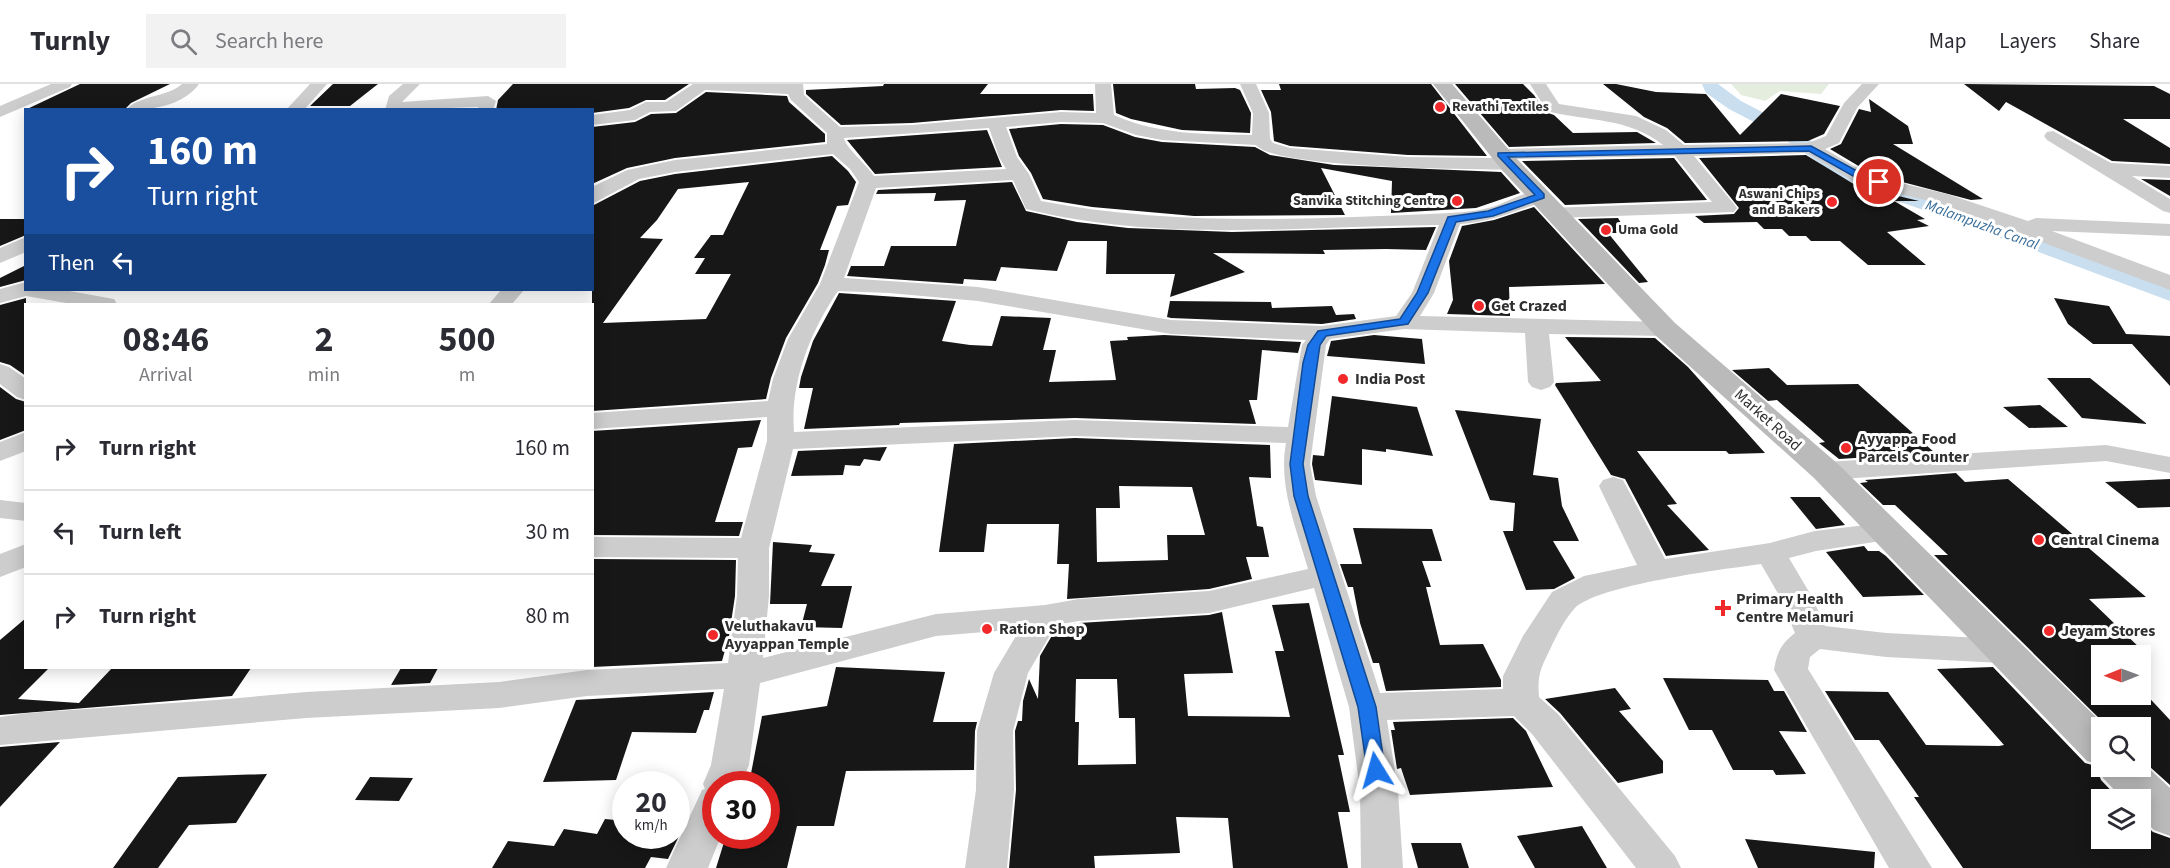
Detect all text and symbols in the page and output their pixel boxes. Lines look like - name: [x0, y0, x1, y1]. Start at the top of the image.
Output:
- search box: [146, 14, 566, 68]
- text: Turnly: [30, 21, 110, 61]
- icon: search: [167, 25, 200, 58]
- text: Search here: [215, 25, 324, 57]
- text: Map: [1929, 26, 1966, 56]
- text: Layers: [1999, 26, 2056, 56]
- text: Share: [2089, 26, 2140, 56]
- place label: Revathi Textiles: [1452, 97, 1549, 117]
- marker: Revathi Textiles: [1433, 100, 1447, 114]
- text: 160 m: [147, 121, 258, 181]
- icon: right: [48, 132, 126, 210]
- pin: [1853, 156, 1904, 207]
- icon: arrive: [1862, 165, 1895, 198]
- text: Turn right: [147, 177, 258, 216]
- place label: Aswani Chips and Bakers: [1738, 184, 1820, 220]
- place label: Sanvika Stitching Centre: [1293, 191, 1445, 211]
- marker: Sanvika Stitching Centre: [1450, 194, 1464, 208]
- marker: Aswani Chips and Bakers: [1825, 195, 1839, 209]
- water label: Malampuzha Canal: [1922, 195, 2042, 255]
- place label: Uma Gold: [1618, 220, 1678, 240]
- marker: Uma Gold: [1599, 223, 1613, 237]
- icon: left: [107, 246, 140, 279]
- text: Then: [48, 247, 95, 279]
- place label: Get Crazed: [1491, 295, 1567, 317]
- marker: Get Crazed: [1472, 299, 1486, 313]
- text: 08:46: [122, 314, 209, 365]
- text: 2: [314, 314, 333, 365]
- text: 500: [439, 314, 496, 365]
- text: Arrival: [139, 361, 193, 389]
- text: min: [308, 361, 340, 389]
- text: m: [459, 361, 475, 389]
- place label: India Post: [1355, 368, 1425, 390]
- marker: India Post: [1336, 372, 1350, 386]
- street label: Market Road: [1730, 384, 1806, 456]
- place label: Ayyappa Food Parcels Counter: [1857, 428, 1969, 468]
- icon: right: [48, 432, 81, 465]
- text: Turn right: [99, 432, 196, 464]
- text: 160 m: [515, 432, 570, 464]
- marker: Ayyappa Food Parcels Counter: [1839, 441, 1853, 455]
- icon: left: [48, 516, 81, 549]
- text: Turn left: [99, 516, 181, 548]
- text: 30 m: [525, 516, 570, 548]
- place label: Central Cinema: [2051, 529, 2159, 551]
- marker: Central Cinema: [2032, 533, 2046, 547]
- place label: Primary Health Centre Melamuri: [1736, 588, 1854, 628]
- marker: Primary Health Centre Melamuri: [1714, 599, 1732, 617]
- icon: right: [48, 600, 81, 633]
- text: Turn right: [99, 600, 196, 632]
- text: 80 m: [525, 600, 570, 632]
- place label: Veluthakavu Ayyappan Temple: [724, 615, 849, 655]
- place label: Ration Shop: [999, 618, 1085, 640]
- place label: Jeyam Stores: [2061, 620, 2155, 642]
- marker: Ration Shop: [980, 622, 994, 636]
- marker: Jeyam Stores: [2042, 624, 2056, 638]
- marker: Veluthakavu Ayyappan Temple: [706, 628, 720, 642]
- north arrow: [2091, 645, 2151, 705]
- map controls: [2091, 645, 2151, 849]
- button: search: [2091, 717, 2151, 777]
- position arrow: [1344, 738, 1408, 802]
- speed limit sign: 30: [702, 771, 780, 849]
- text: 20: [635, 781, 667, 824]
- button: layers: [2091, 789, 2151, 849]
- text: km/h: [634, 815, 668, 836]

